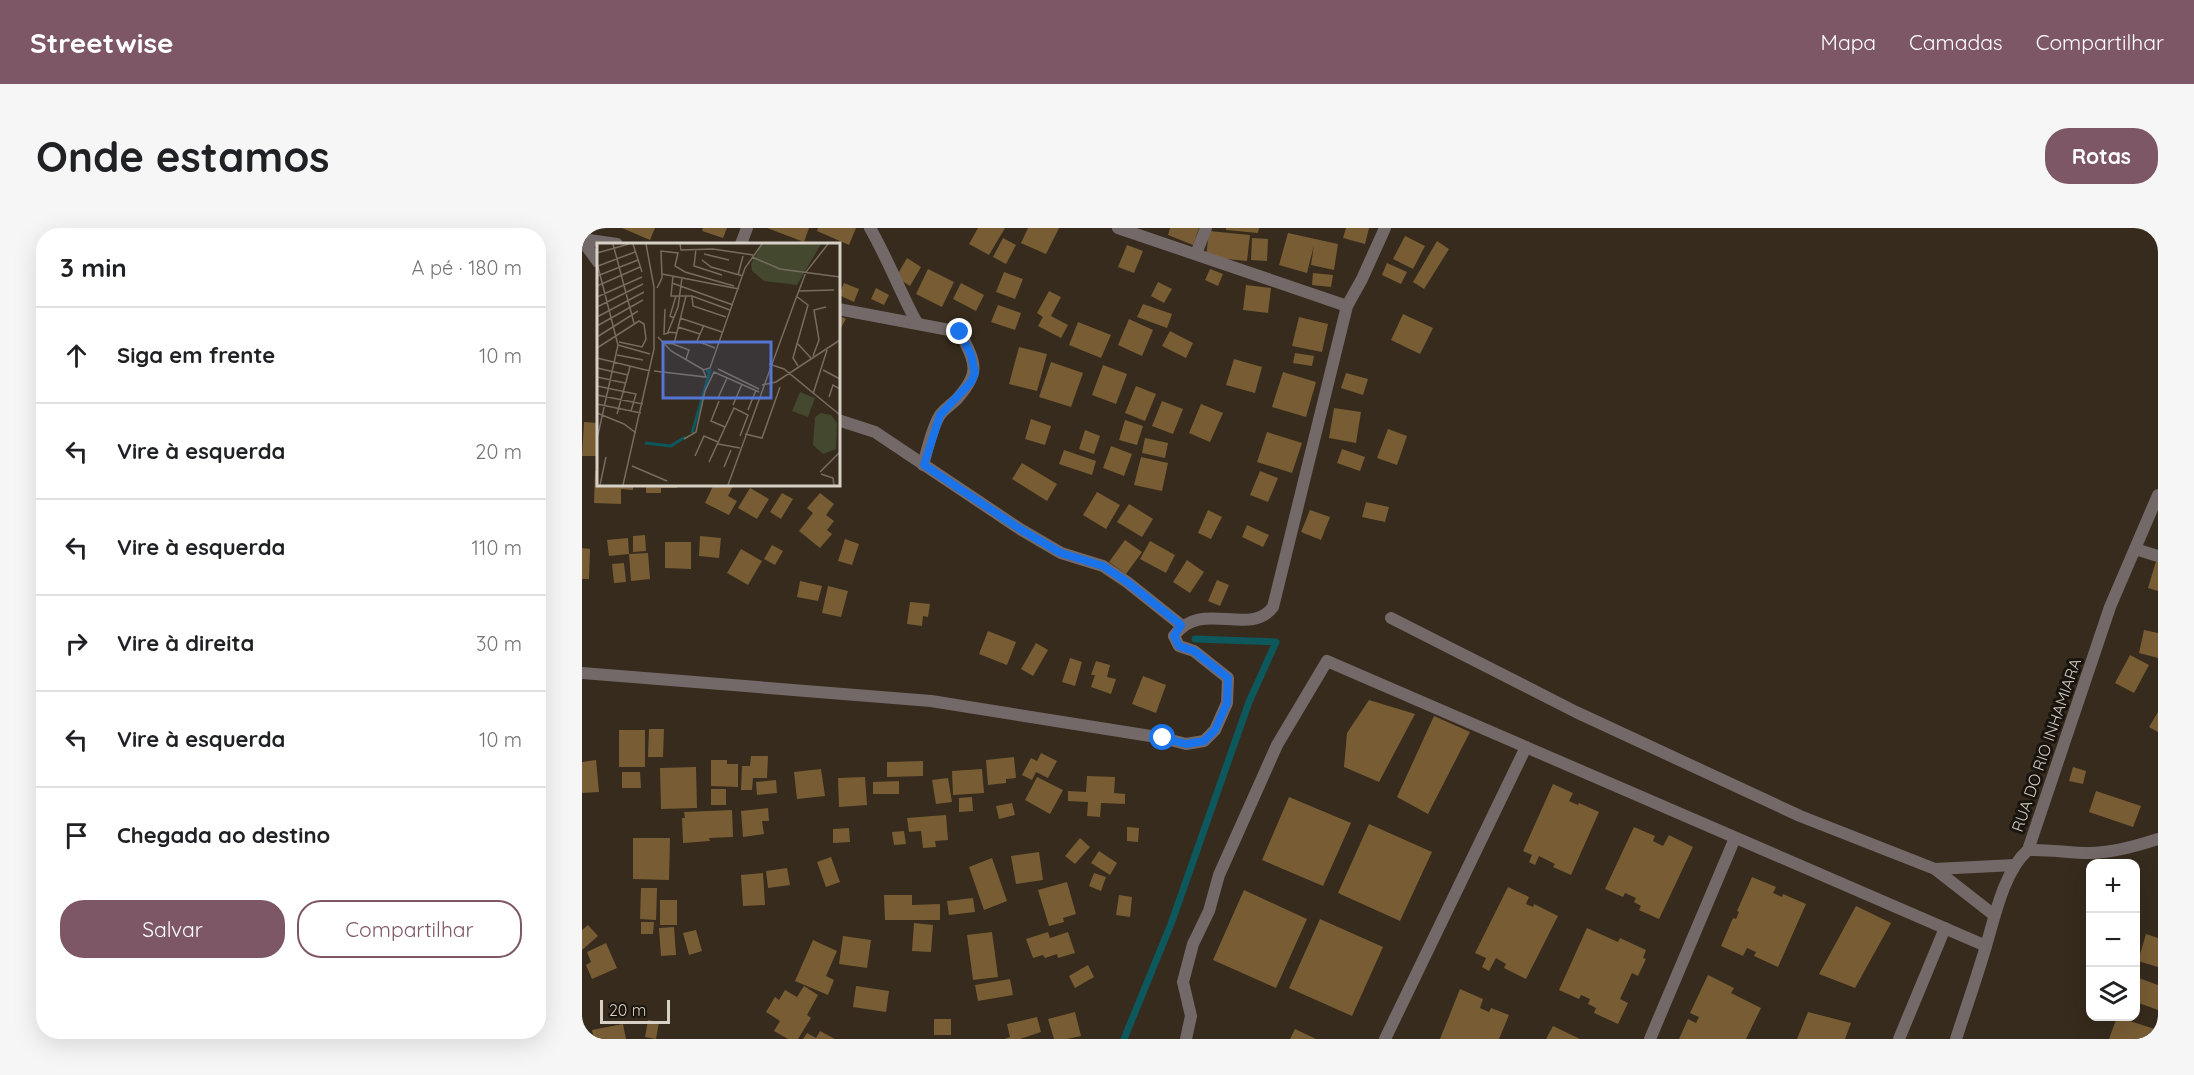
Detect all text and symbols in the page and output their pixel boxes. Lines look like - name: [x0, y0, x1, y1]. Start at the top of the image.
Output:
- text: Streetwise: [30, 25, 173, 60]
- text: Mapa: [1821, 29, 1876, 55]
- text: Camadas: [1909, 29, 2003, 55]
- text: Compartilhar: [2036, 29, 2164, 55]
- button: Rotas: [2045, 128, 2158, 184]
- text: Onde estamos: [36, 130, 330, 183]
- inset map: [597, 243, 840, 486]
- text: 3 min: [60, 251, 127, 284]
- text: A pé · 180 m: [412, 255, 522, 280]
- route end: [946, 318, 972, 344]
- icon: ahead: [60, 339, 93, 372]
- text: Siga em frente: [117, 341, 275, 369]
- text: 10 m: [479, 343, 522, 368]
- icon: left: [60, 435, 93, 468]
- text: Vire à esquerda: [117, 437, 285, 465]
- text: 20 m: [475, 439, 522, 464]
- icon: left: [60, 531, 93, 564]
- text: Vire à esquerda: [117, 533, 285, 561]
- text: 110 m: [472, 535, 522, 560]
- icon: right: [60, 627, 93, 660]
- text: Vire à direita: [117, 629, 254, 657]
- text: 30 m: [476, 631, 522, 656]
- street label: RUA DO RIO INHAMIARA: [2007, 656, 2085, 834]
- icon: left: [60, 723, 93, 756]
- route start: [1149, 724, 1175, 750]
- text: Vire à esquerda: [117, 725, 285, 753]
- text: 10 m: [479, 727, 522, 752]
- icon: arrive: [60, 819, 93, 852]
- text: Chegada ao destino: [117, 821, 330, 849]
- map controls: [2086, 859, 2140, 1021]
- button: +: [2086, 859, 2140, 913]
- button: Salvar: [60, 900, 285, 958]
- button: Compartilhar: [297, 900, 522, 958]
- button: −: [2086, 913, 2140, 967]
- button: layers: [2086, 967, 2140, 1021]
- scale bar: [600, 997, 670, 1024]
- text: 20 m: [609, 1000, 646, 1020]

